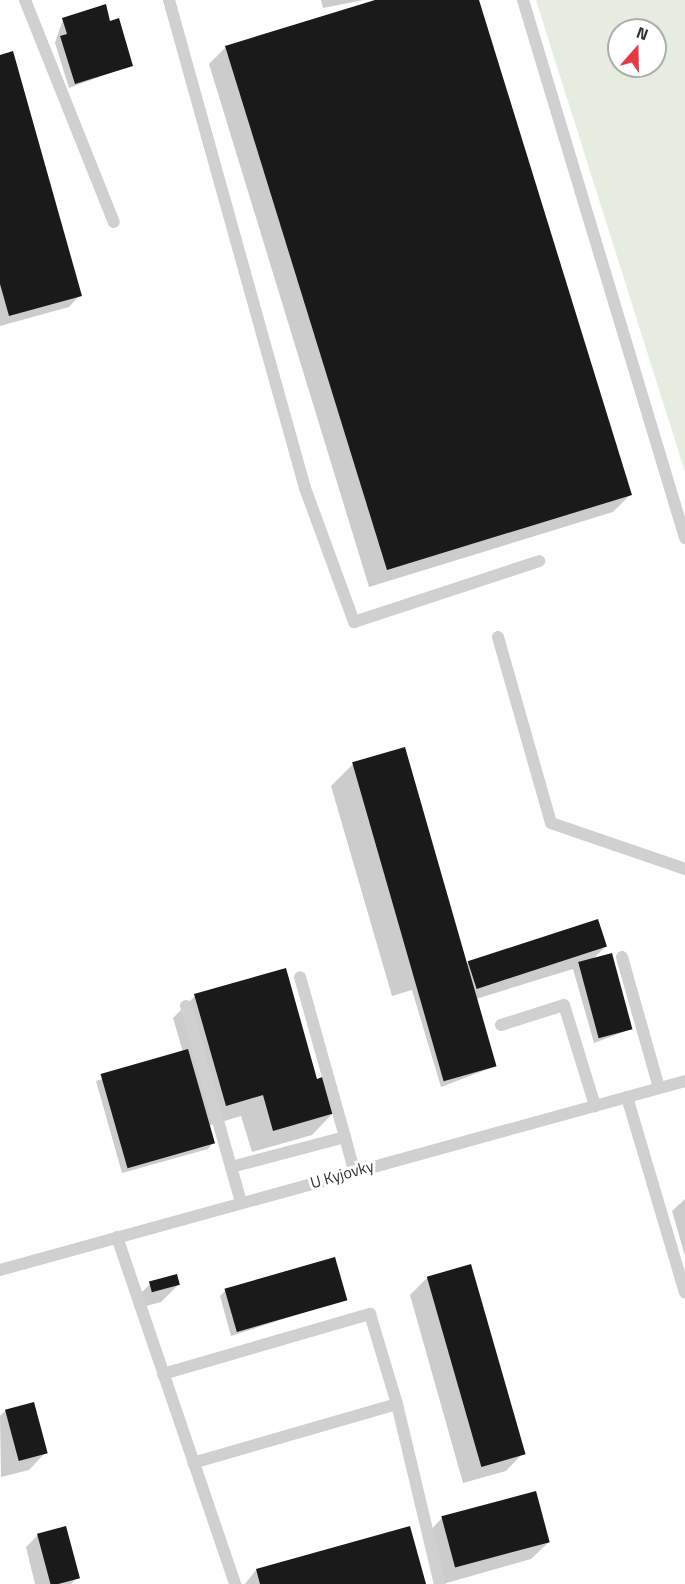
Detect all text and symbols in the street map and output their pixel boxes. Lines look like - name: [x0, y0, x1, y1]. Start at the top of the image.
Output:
- north arrow: [607, 18, 667, 78]
- text: N: [633, 20, 652, 46]
- street label: U Kyjovky: [308, 1156, 376, 1192]

